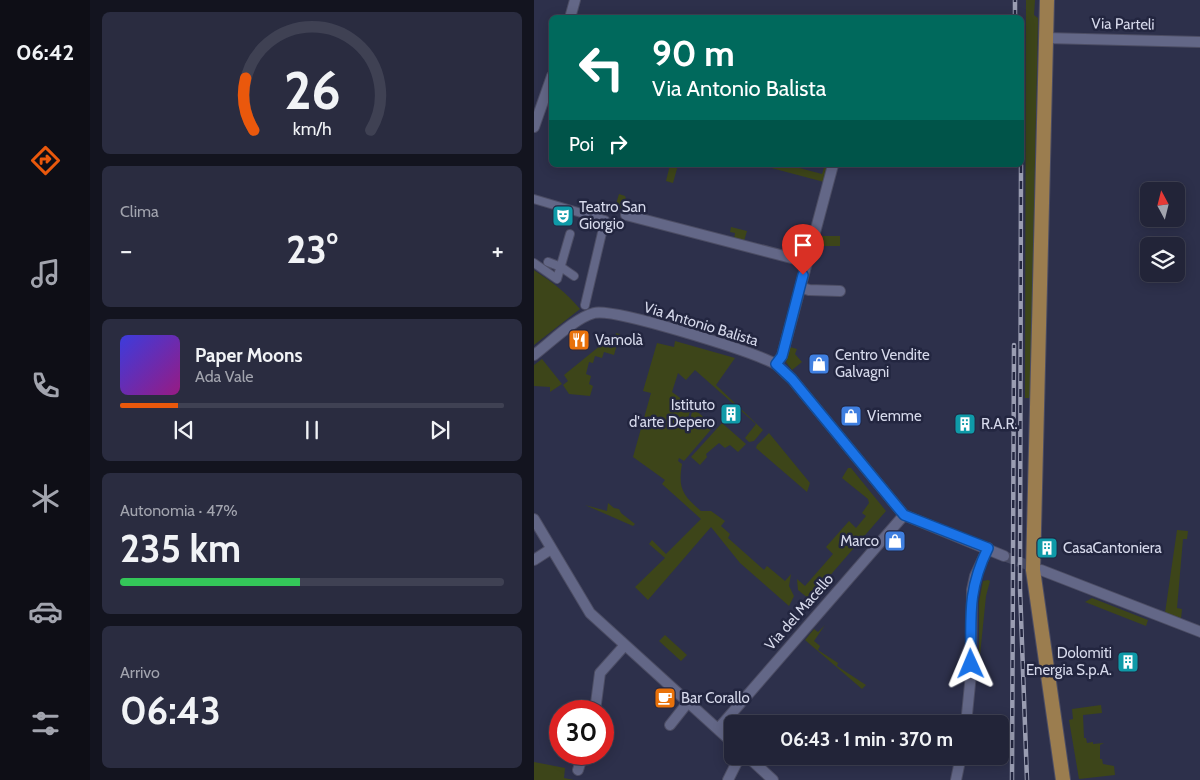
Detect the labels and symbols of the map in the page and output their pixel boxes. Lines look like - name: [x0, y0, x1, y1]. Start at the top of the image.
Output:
- street label: Via Parteli: [1091, 14, 1155, 34]
- north arrow: [1140, 182, 1185, 228]
- place label: Teatro San Giorgio: [579, 198, 646, 233]
- theatre icon: Teatro San Giorgio: [551, 204, 575, 228]
- pin: [782, 224, 824, 275]
- street label: Via Antonio Balista: [642, 298, 761, 350]
- restaurant icon: Vamolà: [567, 328, 591, 352]
- place label: Vamolà: [595, 331, 644, 349]
- place label: Centro Vendite Galvagni: [835, 346, 930, 381]
- shop icon: Centro Vendite Galvagni: [807, 352, 831, 376]
- place label: Istituto d'arte Depero: [629, 396, 715, 431]
- building icon: Istituto d'arte Depero: [719, 402, 743, 426]
- shop icon: Viemme: [839, 404, 863, 428]
- place label: Viemme: [867, 407, 922, 425]
- building icon: R.A.R.: [953, 412, 977, 436]
- place label: R.A.R.: [981, 415, 1018, 433]
- shop icon: Marco: [883, 529, 907, 553]
- place label: Marco: [840, 532, 879, 550]
- building icon: CasaCantoniera: [1035, 536, 1059, 560]
- place label: CasaCantoniera: [1063, 539, 1162, 557]
- street label: Via del Macello: [761, 570, 837, 654]
- position arrow: [944, 637, 996, 689]
- place label: Dolomiti Energia S.p.A.: [1026, 644, 1112, 679]
- building icon: Dolomiti Energia S.p.A.: [1116, 650, 1140, 674]
- cafe icon: Bar Corallo: [653, 686, 677, 710]
- place label: Bar Corallo: [681, 689, 750, 707]
- speed limit sign: 30: [549, 700, 614, 765]

